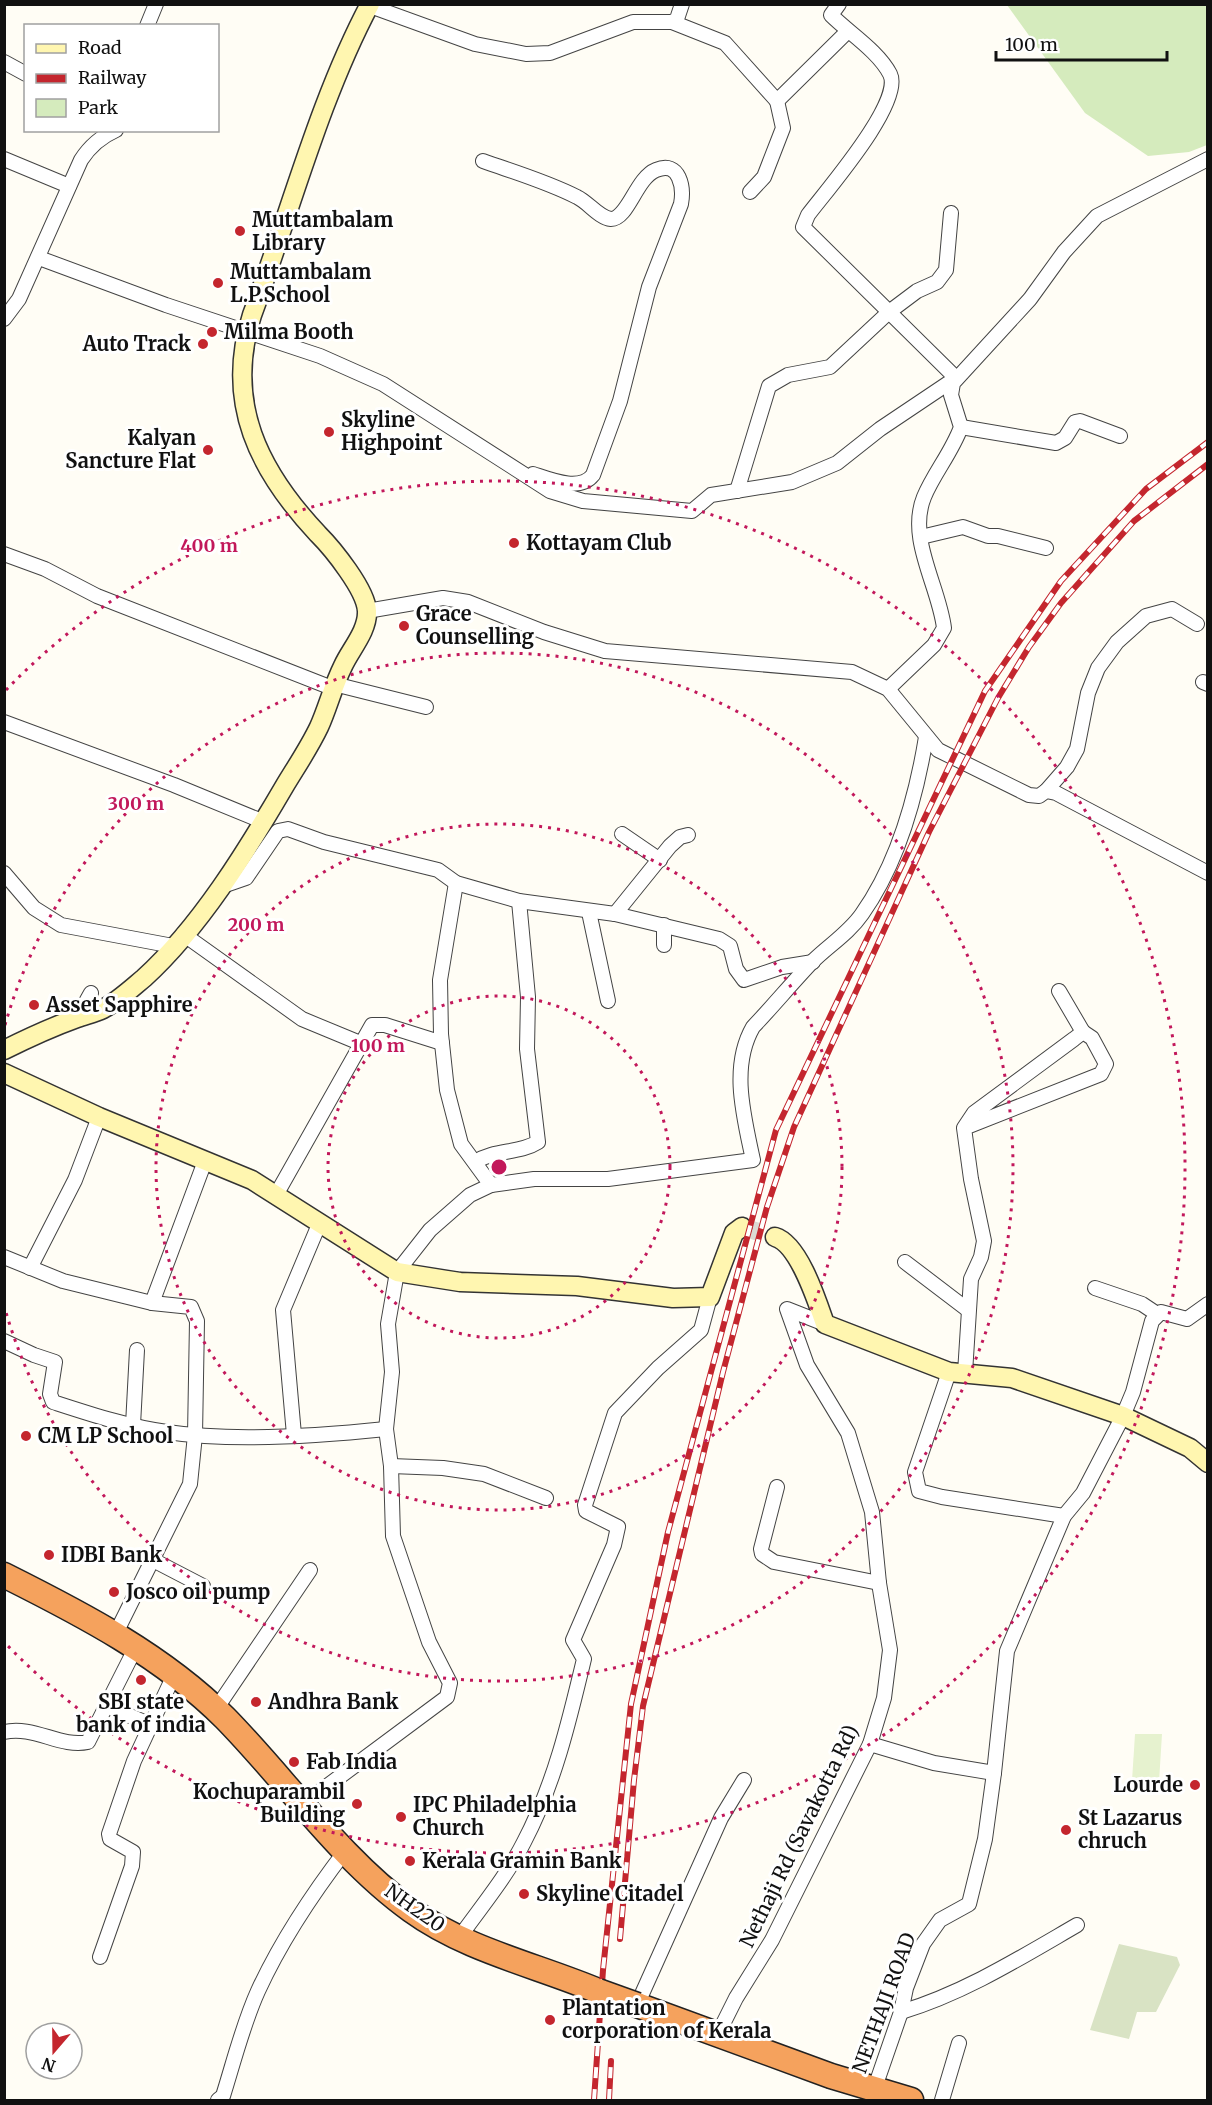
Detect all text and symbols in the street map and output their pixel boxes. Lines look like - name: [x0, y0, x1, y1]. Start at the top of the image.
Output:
- legend: [24, 24, 219, 132]
- scale bar: [996, 24, 1167, 62]
- text: 100 m: [1005, 33, 1058, 56]
- text: Road: [78, 36, 122, 59]
- text: Railway: [78, 66, 147, 89]
- text: Park: [78, 96, 119, 119]
- place label: Muttambalam Library: [252, 207, 393, 255]
- marker: Muttambalam Library: [233, 224, 247, 238]
- place label: Muttambalam L.P.School: [230, 259, 371, 307]
- marker: Muttambalam L.P.School: [211, 276, 225, 290]
- place label: Milma Booth: [224, 319, 354, 344]
- marker: Milma Booth: [205, 325, 219, 339]
- place label: Auto Track: [82, 331, 191, 356]
- marker: Auto Track: [196, 337, 210, 351]
- place label: Skyline Highpoint: [341, 407, 442, 455]
- place label: Kalyan Sancture Flat: [65, 425, 196, 473]
- marker: Skyline Highpoint: [322, 425, 336, 439]
- marker: Kalyan Sancture Flat: [201, 443, 215, 457]
- place label: Kottayam Club: [526, 530, 672, 555]
- text: 400 m: [180, 534, 238, 557]
- marker: Kottayam Club: [507, 536, 521, 550]
- place label: Grace Counselling: [416, 601, 534, 649]
- marker: Grace Counselling: [397, 619, 411, 633]
- text: 300 m: [108, 792, 164, 815]
- text: 200 m: [228, 913, 284, 936]
- place label: Asset Sapphire: [45, 992, 193, 1017]
- marker: Asset Sapphire: [27, 998, 41, 1012]
- text: 100 m: [351, 1034, 405, 1057]
- centre of rings: [489, 1157, 509, 1177]
- place label: CM LP School: [38, 1423, 174, 1448]
- marker: CM LP School: [19, 1429, 33, 1443]
- place label: IDBI Bank: [61, 1542, 162, 1567]
- marker: IDBI Bank: [42, 1548, 56, 1562]
- place label: Josco oil pump: [125, 1579, 271, 1604]
- marker: Josco oil pump: [107, 1585, 121, 1599]
- marker: SBI state bank of india: [134, 1673, 148, 1687]
- place label: SBI state bank of india: [76, 1689, 206, 1737]
- place label: Andhra Bank: [267, 1689, 399, 1714]
- marker: Andhra Bank: [249, 1695, 263, 1709]
- street label: Nethaji Rd (Savakotta Rd): [734, 1720, 863, 1951]
- place label: Fab India: [306, 1749, 397, 1774]
- marker: Fab India: [287, 1755, 301, 1769]
- place label: Lourde: [1113, 1772, 1183, 1797]
- marker: Lourde: [1188, 1778, 1202, 1792]
- place label: Kochuparambil Building: [193, 1779, 345, 1827]
- place label: IPC Philadelphia Church: [413, 1792, 577, 1840]
- marker: Kochuparambil Building: [350, 1797, 364, 1811]
- place label: St Lazarus chruch: [1078, 1805, 1182, 1853]
- marker: IPC Philadelphia Church: [394, 1810, 408, 1824]
- marker: St Lazarus chruch: [1059, 1823, 1073, 1837]
- place label: Kerala Gramin Bank: [422, 1848, 622, 1873]
- marker: Kerala Gramin Bank: [403, 1854, 417, 1868]
- street label: NH220: [380, 1878, 450, 1937]
- place label: Skyline Citadel: [536, 1881, 684, 1906]
- marker: Skyline Citadel: [517, 1887, 531, 1901]
- street label: NETHAJI ROAD: [846, 1929, 921, 2077]
- place label: Plantation corporation of Kerala: [562, 1995, 771, 2043]
- marker: Plantation corporation of Kerala: [543, 2013, 557, 2027]
- north arrow: [24, 2021, 84, 2081]
- text: N: [39, 2053, 58, 2077]

